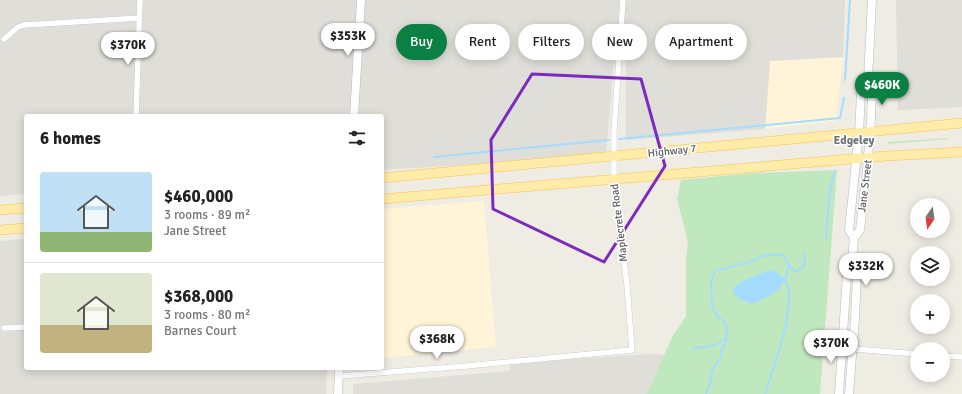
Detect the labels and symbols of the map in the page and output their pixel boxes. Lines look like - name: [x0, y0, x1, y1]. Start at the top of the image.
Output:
- pin: $353K: [320, 23, 376, 57]
- pin: $370K: [100, 32, 156, 66]
- pin: $460K: [854, 72, 910, 106]
- district label: Edgeley: [833, 133, 875, 148]
- street label: Highway 7: [647, 142, 697, 160]
- street label: Jane Street: [855, 159, 875, 213]
- street label: Maplecrete Road: [608, 183, 630, 263]
- north arrow: [910, 198, 950, 238]
- pin: $332K: [838, 253, 894, 287]
- pin: $368K: [409, 326, 465, 360]
- pin: $370K: [803, 330, 859, 364]

